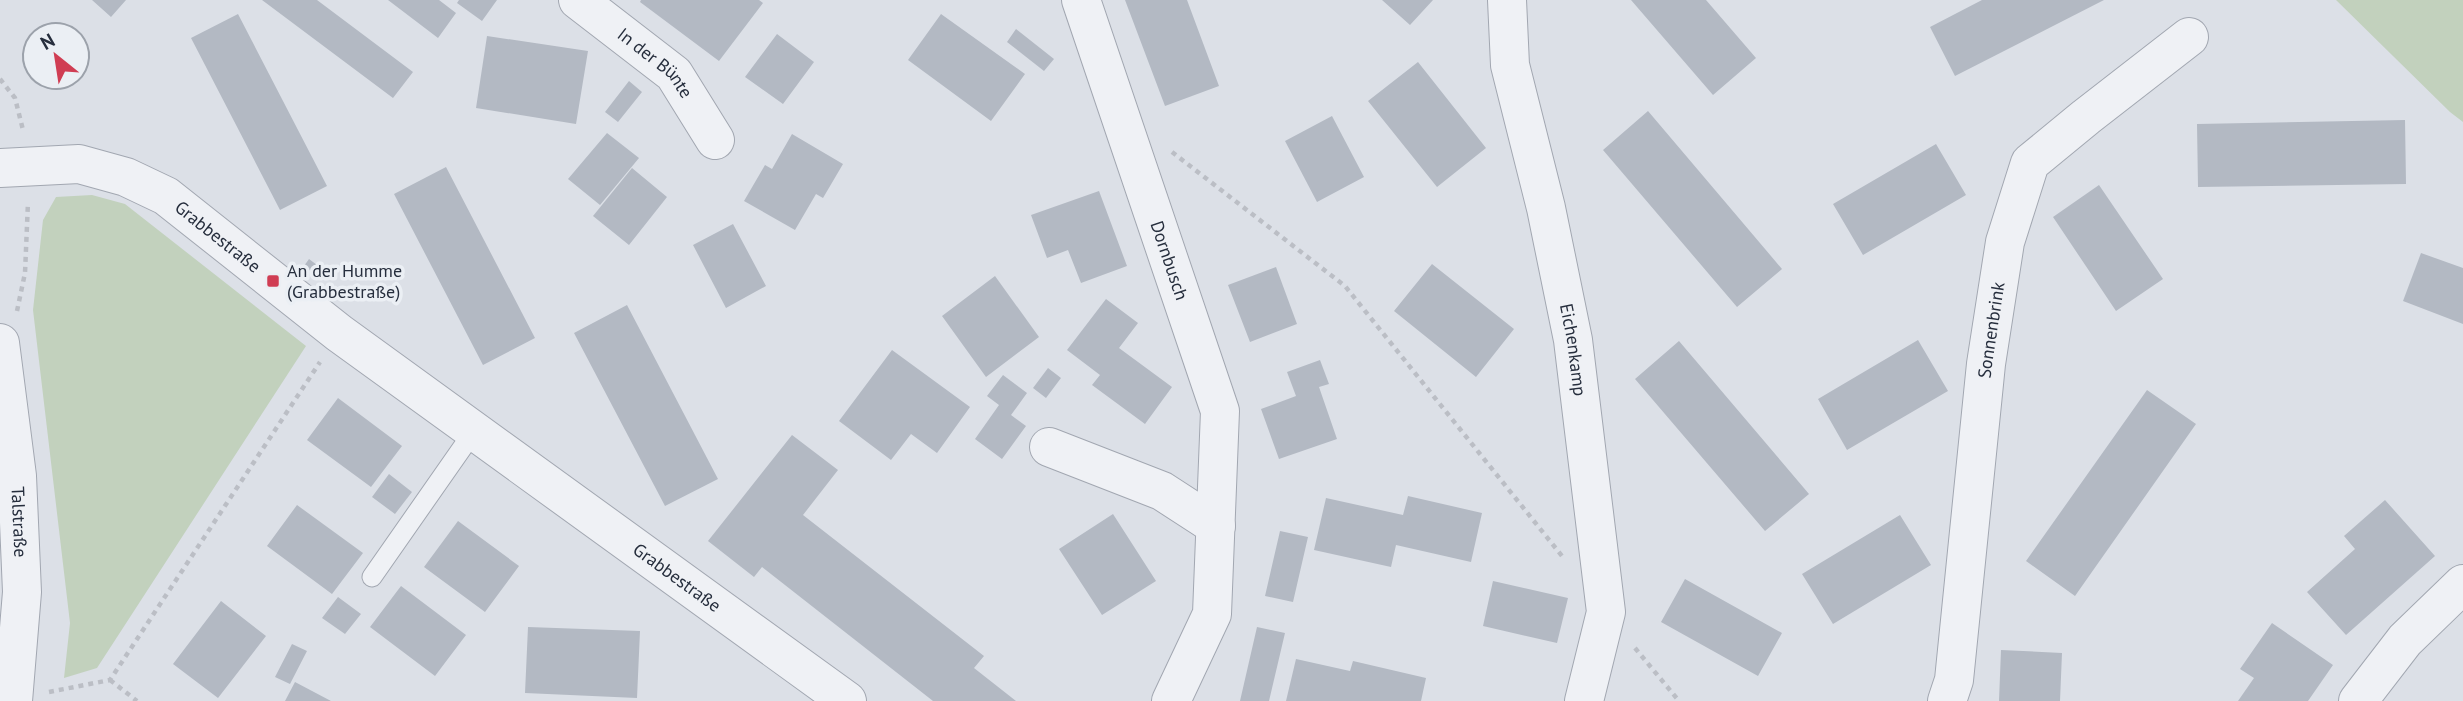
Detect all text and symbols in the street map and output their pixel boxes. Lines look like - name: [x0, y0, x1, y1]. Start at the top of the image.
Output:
- north arrow: [21, 21, 91, 91]
- street label: In der Bünte: [613, 23, 698, 102]
- text: N: [36, 28, 59, 55]
- street label: Grabbestraße: [170, 195, 266, 278]
- street label: Dornbusch: [1145, 218, 1194, 303]
- place label: An der Humme (Grabbestraße): [287, 259, 402, 303]
- marker: An der Humme (Grabbestraße): [265, 273, 281, 289]
- street label: Sonnenbrink: [1973, 280, 2010, 379]
- street label: Eichenkamp: [1555, 301, 1592, 397]
- street label: Talstraße: [6, 486, 32, 558]
- street label: Grabbestraße: [629, 538, 726, 617]

